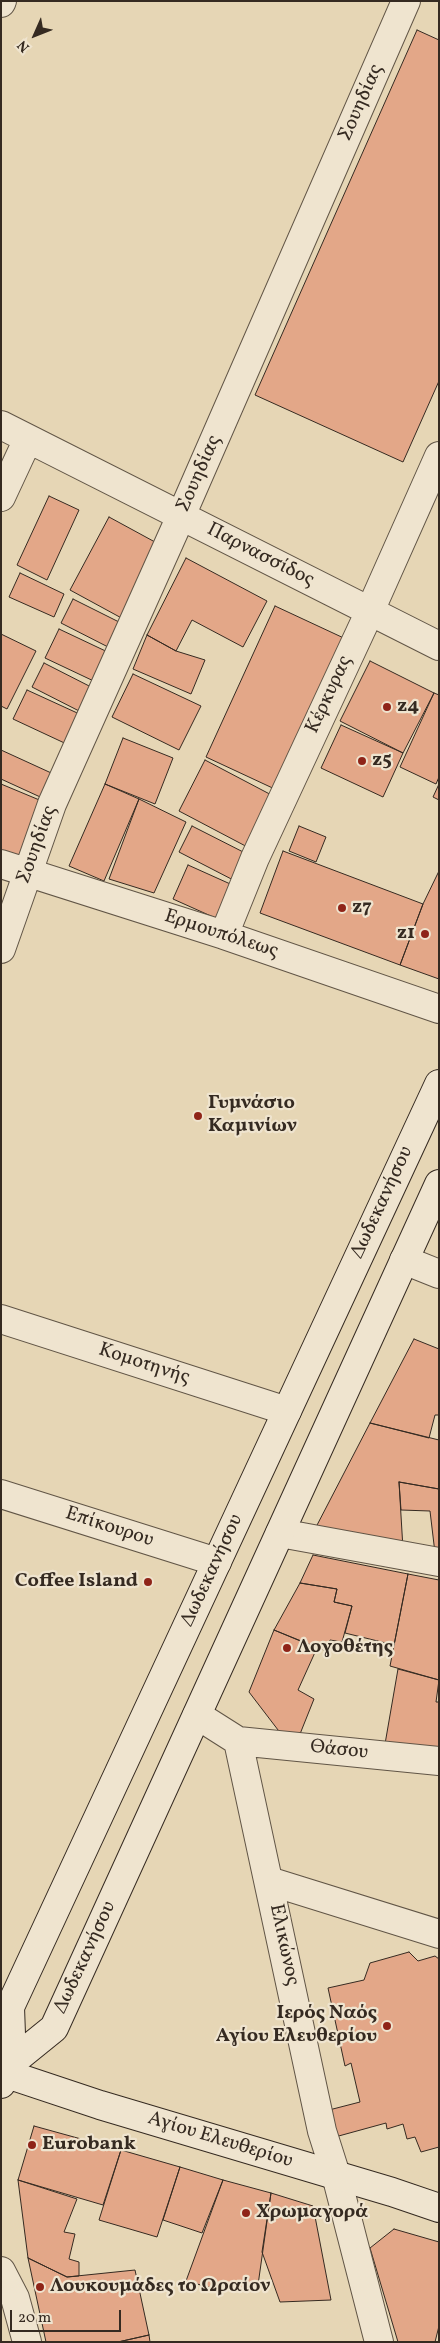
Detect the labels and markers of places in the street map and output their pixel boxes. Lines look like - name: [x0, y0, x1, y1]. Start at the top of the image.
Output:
- place label: z4: [397, 695, 419, 719]
- marker: z4: [381, 701, 393, 713]
- place label: z5: [372, 749, 392, 773]
- marker: z5: [356, 755, 368, 767]
- place label: z7: [352, 896, 372, 920]
- marker: z7: [336, 902, 348, 914]
- place label: z1: [397, 922, 415, 946]
- marker: z1: [419, 928, 431, 940]
- place label: Γυμνάσιο Καμινίων: [208, 1092, 297, 1139]
- marker: Γυμνάσιο Καμινίων: [192, 1110, 204, 1122]
- place label: Coffee Island: [15, 1570, 138, 1594]
- marker: Coffee Island: [142, 1576, 154, 1588]
- place label: Λογοθέτης: [297, 1636, 393, 1660]
- marker: Λογοθέτης: [281, 1642, 293, 1654]
- place label: Ιερός Ναός Αγίου Ελευθερίου: [216, 2002, 377, 2049]
- marker: Ιερός Ναός Αγίου Ελευθερίου: [381, 2020, 393, 2032]
- place label: Eurobank: [42, 2133, 136, 2157]
- marker: Eurobank: [26, 2139, 38, 2151]
- place label: Χρωμαγορά: [256, 2201, 368, 2225]
- marker: Χρωμαγορά: [240, 2207, 252, 2219]
- place label: Λουκουμάδες το Ωραίον: [50, 2275, 270, 2299]
- marker: Λουκουμάδες το Ωραίον: [34, 2281, 46, 2293]

